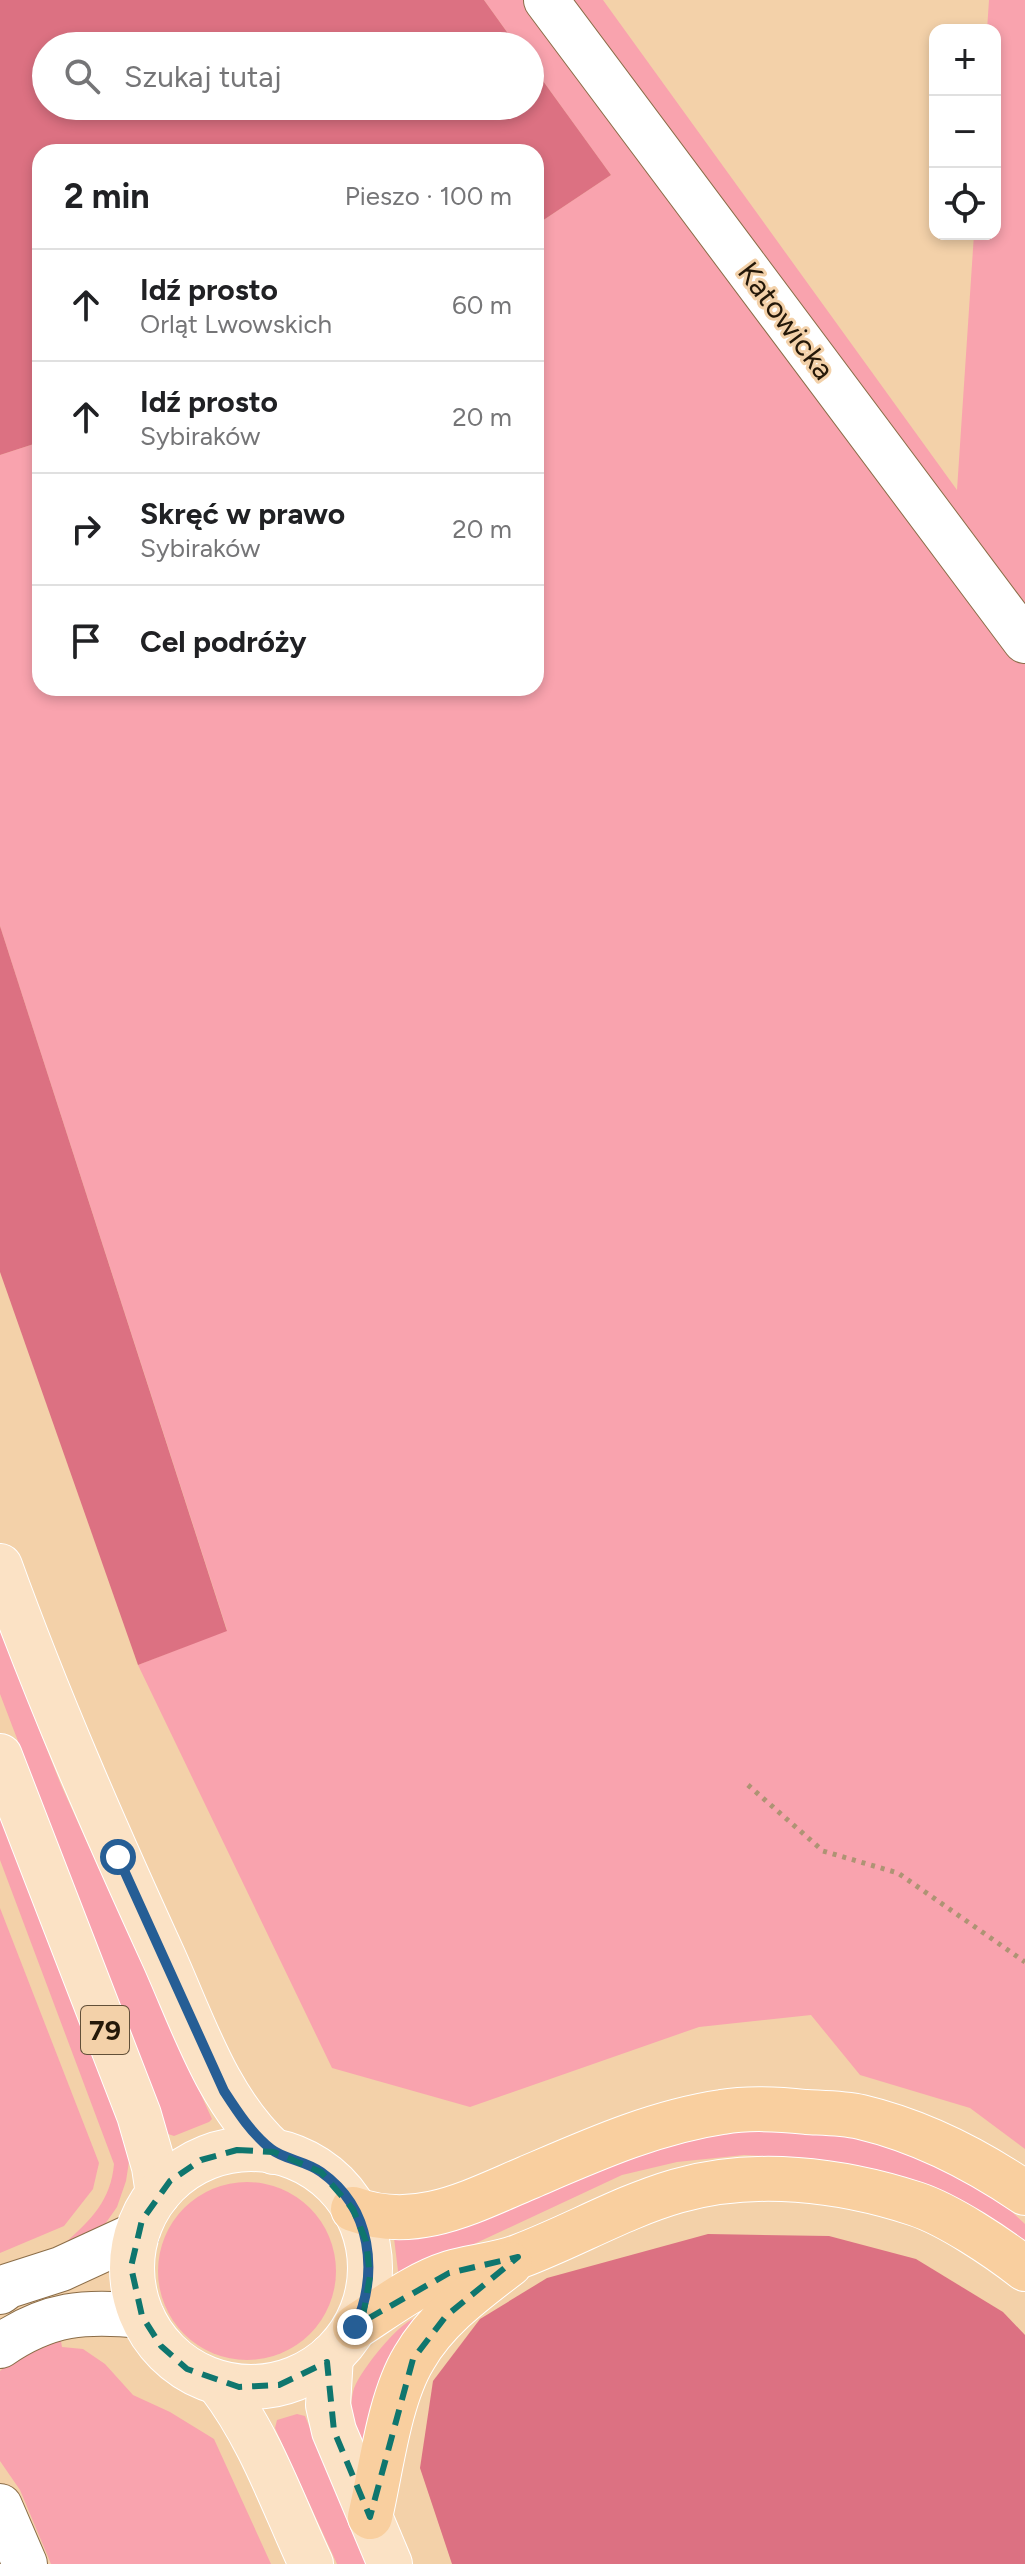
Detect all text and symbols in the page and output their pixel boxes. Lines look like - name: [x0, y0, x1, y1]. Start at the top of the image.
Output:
- map controls: [929, 24, 1001, 240]
- button: +: [929, 24, 1001, 96]
- search box: [32, 32, 544, 120]
- icon: search: [60, 54, 104, 98]
- text: Szukaj tutaj: [124, 58, 282, 95]
- button: −: [929, 96, 1001, 168]
- button: locate: [929, 168, 1001, 240]
- text: 2 min: [64, 176, 150, 217]
- text: Pieszo · 100 m: [345, 180, 512, 212]
- street label: Katowicka: [730, 255, 843, 387]
- text: Idź prosto: [140, 271, 278, 308]
- icon: ahead: [64, 283, 108, 327]
- text: 60 m: [452, 289, 512, 321]
- text: Orląt Lwowskich: [140, 308, 332, 340]
- text: Idź prosto: [140, 383, 278, 420]
- icon: ahead: [64, 395, 108, 439]
- text: 20 m: [452, 401, 512, 433]
- text: Sybiraków: [140, 420, 260, 452]
- text: Skręć w prawo: [140, 495, 345, 532]
- icon: right: [64, 507, 108, 551]
- text: 20 m: [452, 513, 512, 545]
- text: Sybiraków: [140, 532, 260, 564]
- icon: arrive: [64, 619, 108, 663]
- text: Cel podróży: [140, 623, 307, 660]
- route start: [100, 1839, 136, 1875]
- road number: 79: [81, 2006, 129, 2054]
- route end: [337, 2309, 373, 2345]

